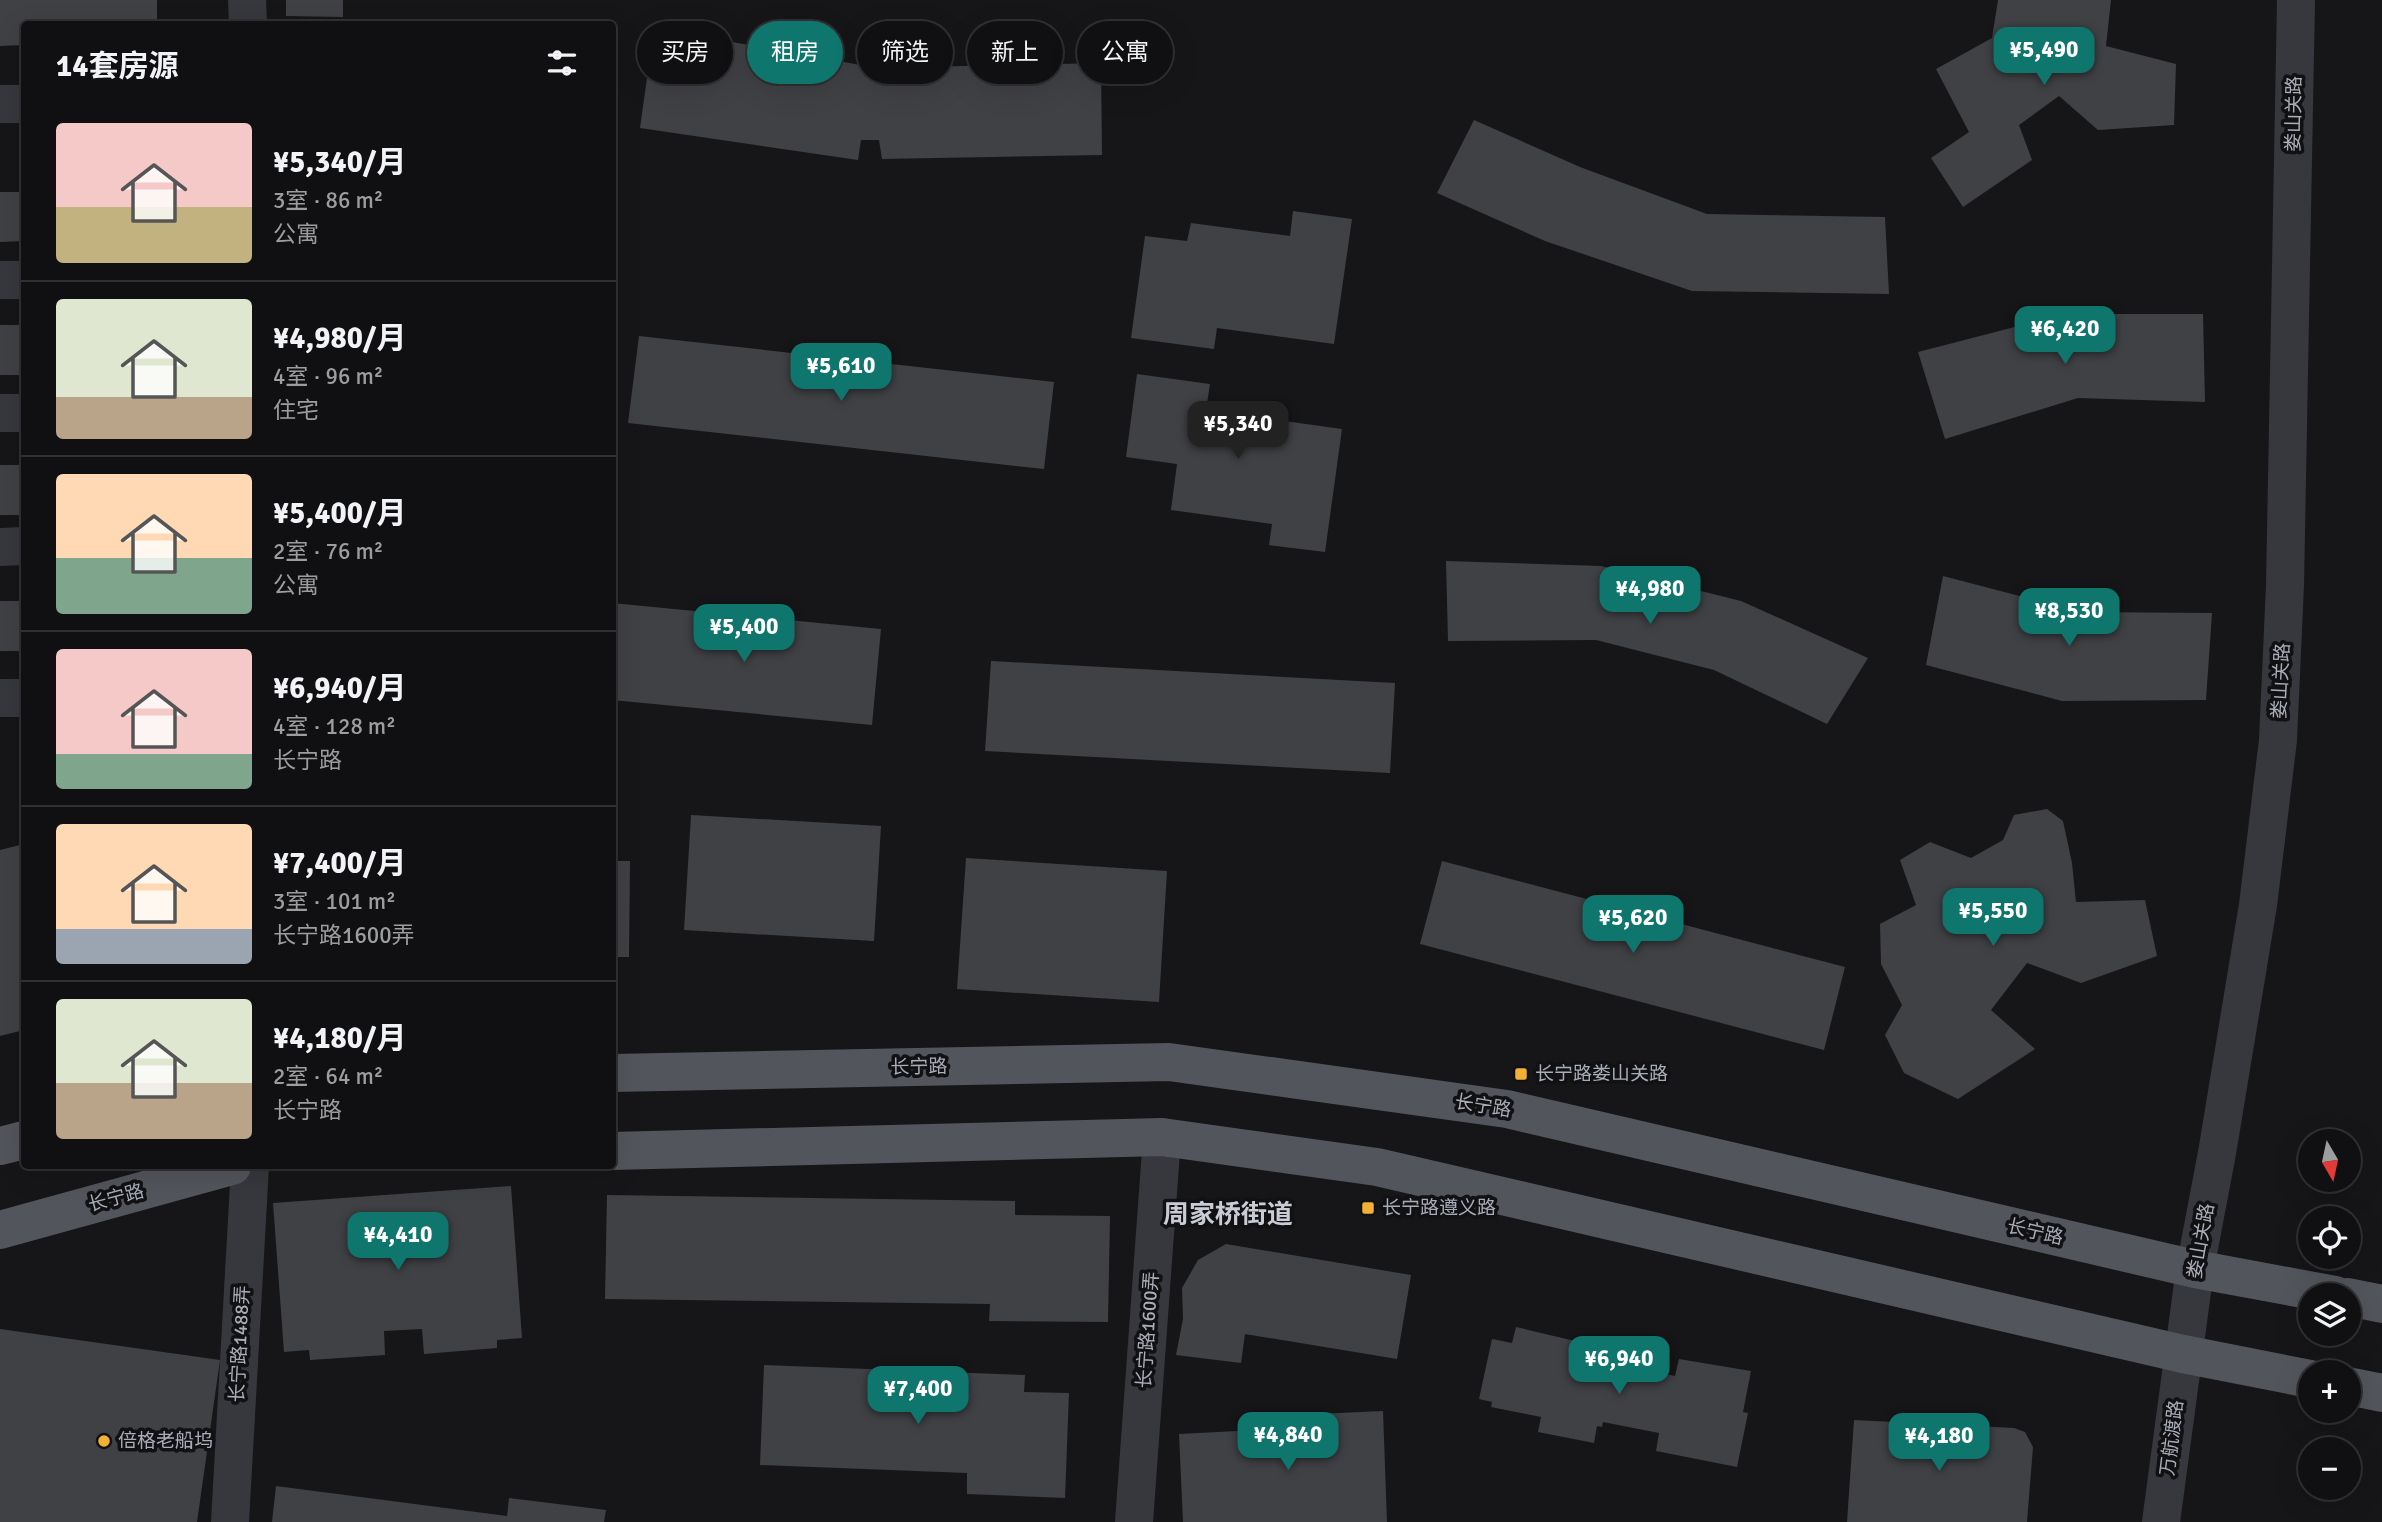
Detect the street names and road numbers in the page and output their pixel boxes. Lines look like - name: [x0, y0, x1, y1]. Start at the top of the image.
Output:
- street label: 娄山关路: [2281, 76, 2307, 152]
- street label: 娄山关路: [2267, 642, 2295, 720]
- street label: 长宁路: [890, 1055, 948, 1079]
- street label: 长宁路: [1453, 1090, 1513, 1122]
- street label: 长宁路: [85, 1179, 147, 1217]
- street label: 娄山关路: [2183, 1201, 2219, 1281]
- street label: 长宁路: [2005, 1214, 2065, 1250]
- street label: 长宁路1600弄: [1132, 1271, 1164, 1389]
- street label: 长宁路1488弄: [225, 1285, 255, 1403]
- street label: 万航渡路: [2155, 1399, 2189, 1477]

